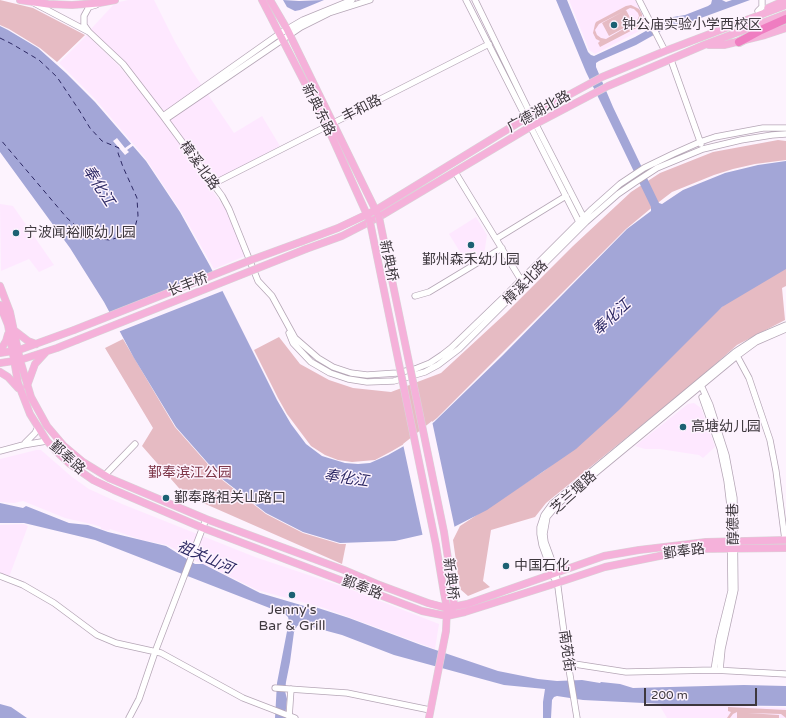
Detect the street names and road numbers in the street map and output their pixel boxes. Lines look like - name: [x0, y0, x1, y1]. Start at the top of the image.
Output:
- street label: 新典东路: [298, 81, 338, 139]
- street label: 广德湖北路: [504, 88, 574, 136]
- street label: 丰和路: [339, 92, 385, 126]
- street label: 樟溪北路: [176, 138, 222, 194]
- street label: 新典桥: [375, 239, 401, 283]
- street label: 樟溪北路: [500, 257, 552, 309]
- street label: 长丰桥: [165, 270, 211, 300]
- street label: 鄞奉路: [46, 438, 88, 478]
- street label: 芝兰堰路: [548, 468, 600, 518]
- street label: 醇德巷: [725, 503, 743, 545]
- street label: 鄞奉路: [662, 541, 706, 563]
- street label: 新典桥: [439, 557, 461, 601]
- street label: 鄞奉路: [339, 573, 385, 603]
- street label: 南苑街: [555, 629, 577, 673]

